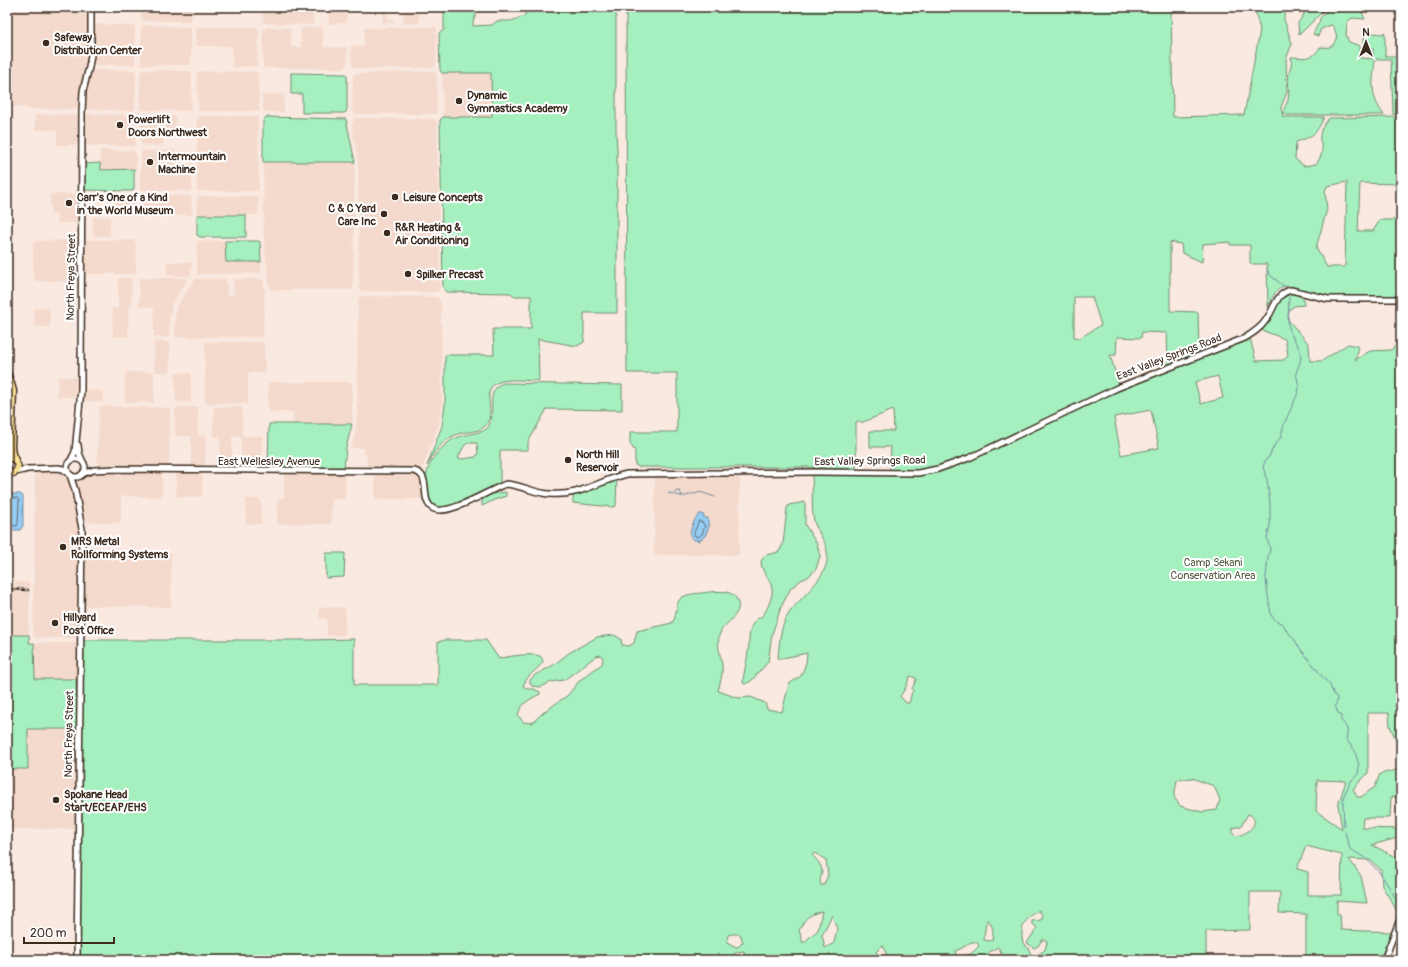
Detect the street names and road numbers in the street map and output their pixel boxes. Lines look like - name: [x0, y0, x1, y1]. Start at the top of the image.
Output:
- street label: North Freya Street: [64, 233, 78, 321]
- street label: East Valley Springs Road: [1115, 331, 1223, 383]
- street label: East Valley Springs Road: [814, 454, 926, 468]
- street label: East Wellesley Avenue: [218, 455, 321, 468]
- street label: North Freya Street: [62, 690, 76, 778]

